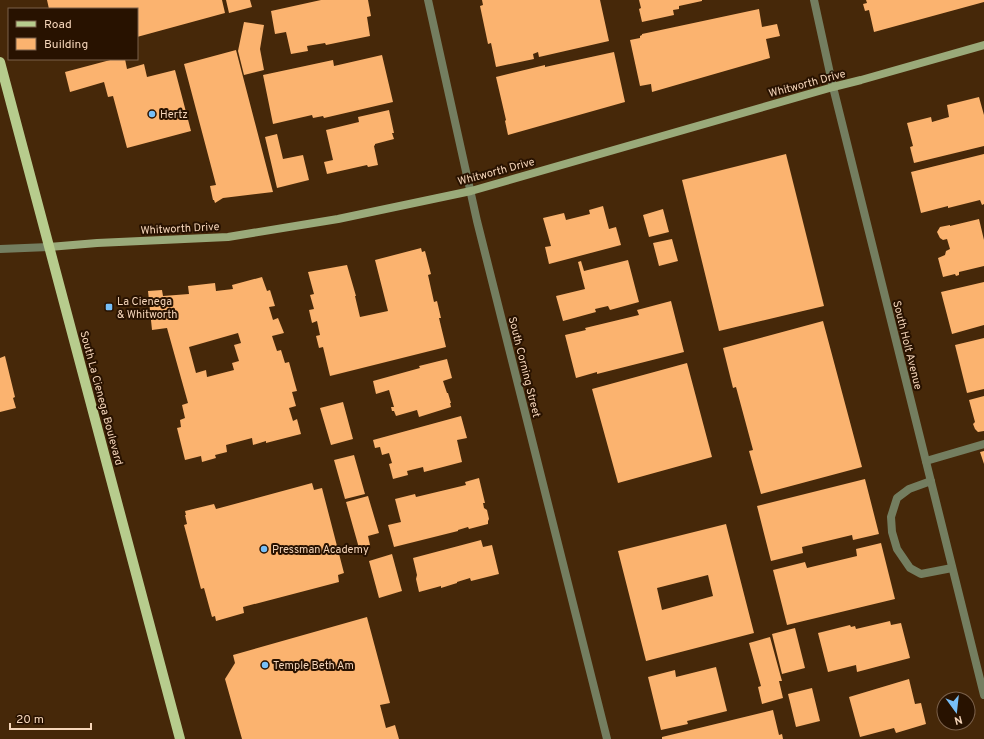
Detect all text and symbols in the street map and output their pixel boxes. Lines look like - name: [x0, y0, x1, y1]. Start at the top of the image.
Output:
- legend: [8, 8, 138, 60]
- text: Road: [44, 17, 72, 33]
- text: Building: [44, 37, 88, 53]
- street label: Whitworth Drive: [767, 67, 847, 101]
- place label: Hertz: [160, 108, 188, 122]
- marker: Hertz: [147, 109, 157, 119]
- street label: Whitworth Drive: [456, 155, 536, 189]
- street label: Whitworth Drive: [140, 220, 220, 238]
- place label: La Cienega & Whitworth: [117, 295, 177, 322]
- street label: South Holt Avenue: [889, 299, 925, 391]
- marker: La Cienega & Whitworth: [104, 302, 114, 312]
- street label: South Corning Street: [505, 315, 543, 419]
- street label: South La Cienega Boulevard: [76, 329, 126, 467]
- place label: Pressman Academy: [272, 543, 369, 557]
- marker: Pressman Academy: [259, 544, 269, 554]
- place label: Temple Beth Am: [273, 659, 354, 673]
- marker: Temple Beth Am: [260, 660, 270, 670]
- north arrow: [936, 691, 976, 731]
- scale bar: [10, 705, 91, 731]
- text: 20 m: [16, 712, 44, 728]
- text: N: [953, 712, 964, 727]

